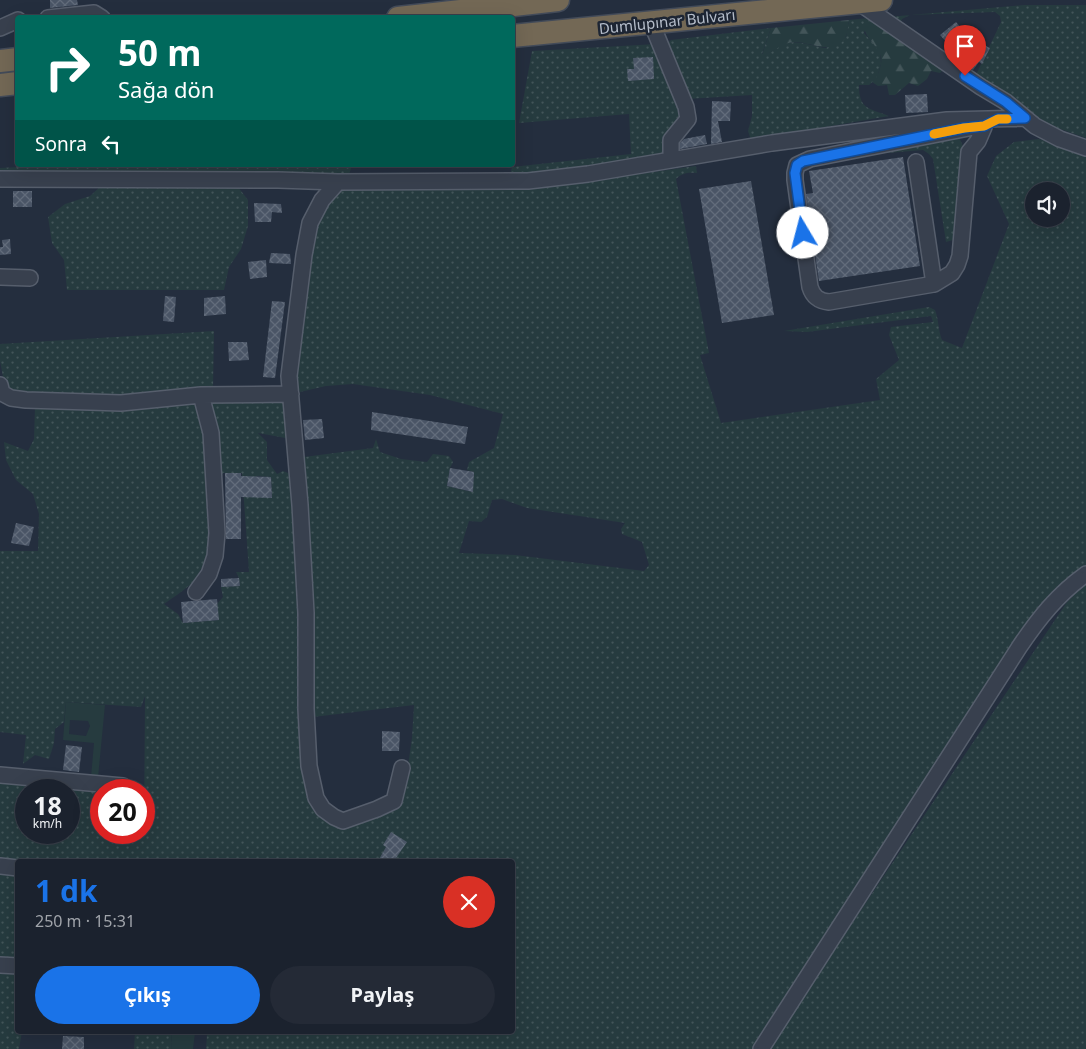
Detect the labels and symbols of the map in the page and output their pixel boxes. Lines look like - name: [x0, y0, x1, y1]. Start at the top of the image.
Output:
- street label: Dumlupınar Bulvarı: [598, 4, 736, 38]
- pin: [944, 25, 986, 76]
- position arrow: [776, 206, 828, 258]
- speed limit sign: 20: [90, 779, 155, 844]

